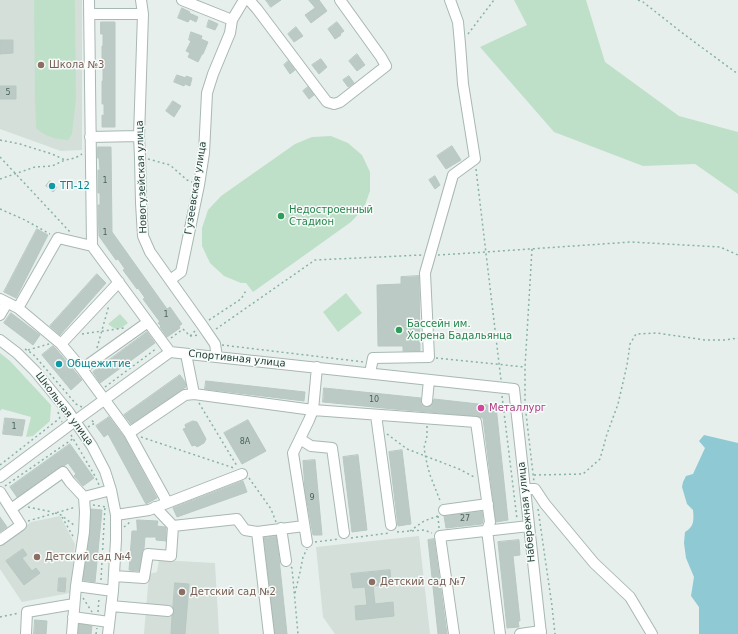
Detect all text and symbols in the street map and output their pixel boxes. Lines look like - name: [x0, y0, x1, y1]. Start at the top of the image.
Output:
- place label: Школа №3: [49, 59, 104, 71]
- marker: Школа №3: [36, 60, 46, 70]
- house number: 5: [5, 88, 11, 98]
- street label: Новогузейская улица: [134, 120, 150, 234]
- street label: Гузеевская улица: [183, 141, 209, 235]
- house number: 1: [102, 176, 108, 186]
- place label: ТП-12: [60, 180, 90, 192]
- marker: ТП-12: [47, 181, 57, 191]
- place label: Недостроенный Стадион: [289, 204, 373, 228]
- marker: Недостроенный Стадион: [276, 211, 286, 221]
- house number: 1: [102, 228, 108, 238]
- house number: 1: [163, 310, 169, 320]
- place label: Бассейн им. Хорена Бадальянца: [407, 318, 512, 342]
- marker: Бассейн им. Хорена Бадальянца: [394, 325, 404, 335]
- street label: Спортивная улица: [188, 348, 286, 370]
- place label: Общежитие: [67, 358, 131, 370]
- marker: Общежитие: [54, 359, 64, 369]
- street label: Школьная улица: [33, 370, 95, 448]
- house number: 10: [369, 395, 379, 405]
- place label: Металлург: [489, 402, 546, 414]
- marker: Металлург: [476, 403, 486, 413]
- house number: 1: [11, 422, 17, 432]
- house number: 8А: [240, 437, 250, 447]
- street label: Набережная улица: [516, 461, 538, 563]
- house number: 9: [309, 493, 315, 503]
- house number: 27: [460, 514, 470, 524]
- place label: Детский сад №4: [45, 551, 131, 563]
- marker: Детский сад №4: [32, 552, 42, 562]
- place label: Детский сад №7: [380, 576, 466, 588]
- marker: Детский сад №7: [367, 577, 377, 587]
- place label: Детский сад №2: [190, 586, 276, 598]
- marker: Детский сад №2: [177, 587, 187, 597]

